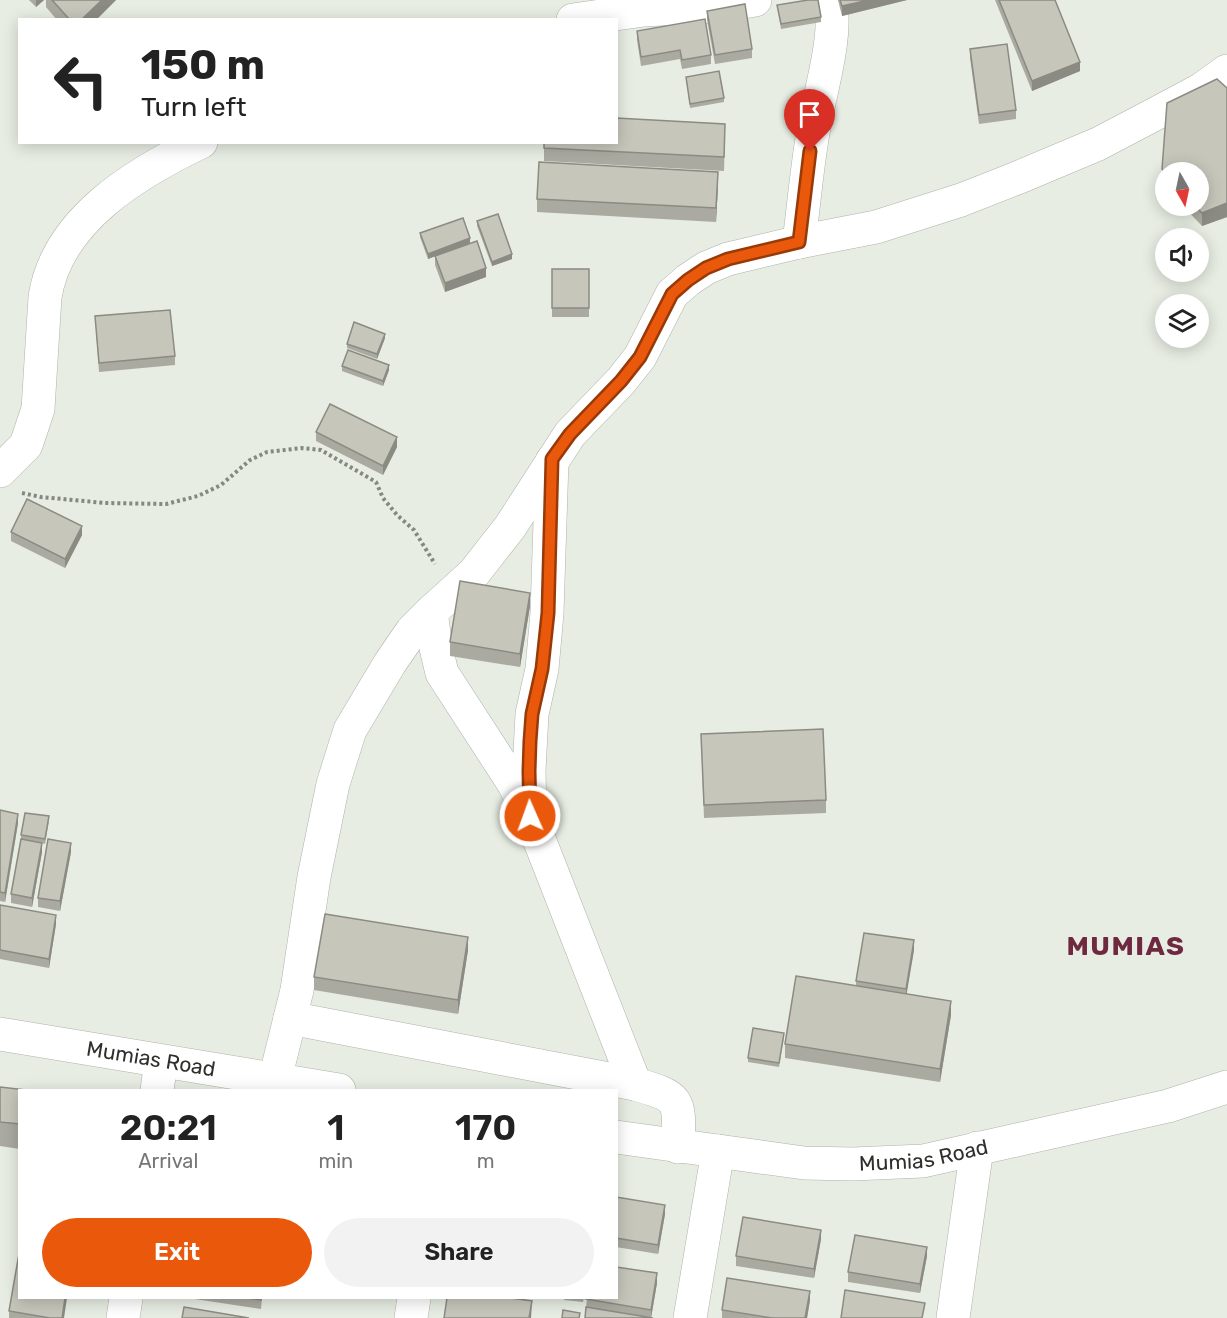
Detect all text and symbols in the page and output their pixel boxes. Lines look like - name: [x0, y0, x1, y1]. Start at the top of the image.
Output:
- text: 150 m: [141, 40, 265, 90]
- icon: left: [42, 42, 120, 120]
- pin: [784, 89, 835, 151]
- text: Turn left: [141, 91, 246, 123]
- icon: arrive: [793, 98, 826, 131]
- north arrow: [1155, 162, 1209, 216]
- map controls: [1155, 162, 1209, 348]
- button: sound: [1155, 228, 1209, 282]
- button: layers: [1155, 294, 1209, 348]
- position arrow: [498, 784, 562, 848]
- district label: MUMIAS: [1067, 930, 1185, 962]
- street label: Mumias Road: [85, 1035, 217, 1081]
- text: 20:21: [120, 1106, 217, 1149]
- text: 1: [327, 1106, 344, 1149]
- text: 170: [455, 1106, 516, 1149]
- street label: Mumias Road: [858, 1134, 990, 1176]
- text: Arrival: [138, 1149, 198, 1173]
- text: min: [318, 1149, 353, 1173]
- text: m: [477, 1149, 494, 1173]
- button: Exit: [42, 1218, 312, 1287]
- button: Share: [324, 1218, 594, 1287]

